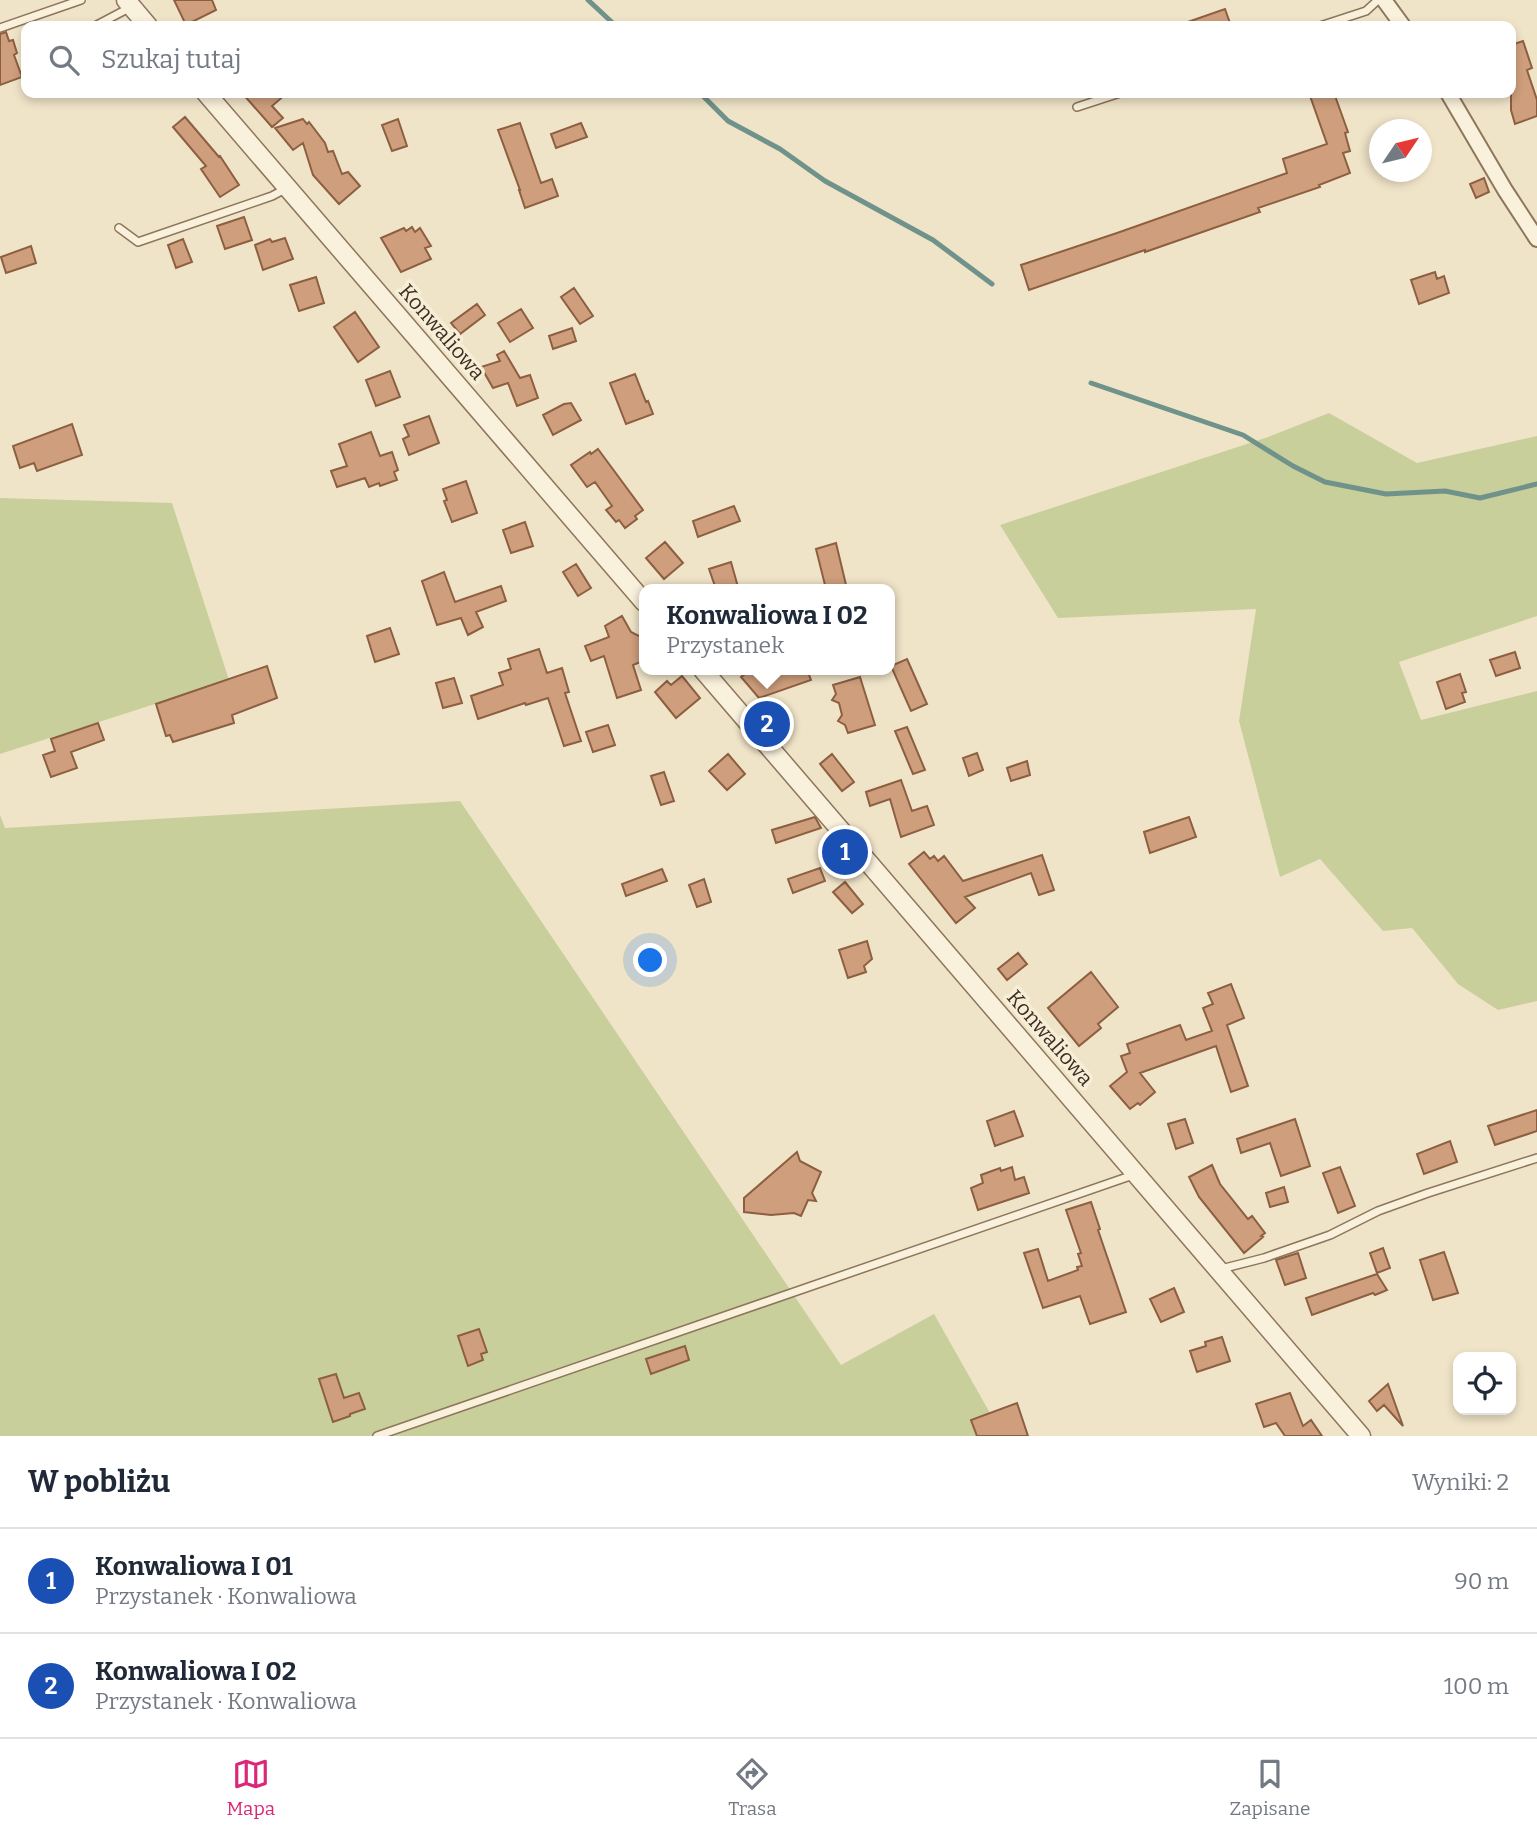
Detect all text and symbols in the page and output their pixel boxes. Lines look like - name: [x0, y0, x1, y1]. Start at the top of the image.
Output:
- search box: [21, 21, 1516, 98]
- icon: search: [45, 41, 83, 79]
- text: Szukaj tutaj: [101, 44, 242, 75]
- north arrow: [1369, 119, 1432, 182]
- street label: Konwaliowa: [393, 279, 491, 386]
- popup: [639, 584, 895, 675]
- text: Konwaliowa I 02: [666, 600, 868, 631]
- text: Przystanek: [666, 631, 784, 659]
- pin: 2: [744, 698, 790, 750]
- pin: 1: [822, 826, 868, 878]
- your location: [633, 943, 667, 977]
- street label: Konwaliowa: [1001, 985, 1099, 1092]
- map controls: [1453, 1352, 1516, 1415]
- button: locate: [1453, 1352, 1516, 1415]
- text: W pobliżu: [28, 1464, 170, 1500]
- text: Wyniki: 2: [1412, 1468, 1509, 1496]
- text: Konwaliowa I 01: [95, 1551, 293, 1582]
- text: 1: [46, 1567, 56, 1595]
- text: 90 m: [1454, 1567, 1509, 1595]
- text: Przystanek · Konwaliowa: [95, 1582, 357, 1610]
- text: Konwaliowa I 02: [95, 1656, 296, 1687]
- text: 2: [45, 1672, 57, 1700]
- text: 100 m: [1444, 1672, 1509, 1700]
- text: Przystanek · Konwaliowa: [95, 1687, 357, 1715]
- tab: Mapa: [226, 1755, 275, 1820]
- tab: Trasa: [728, 1755, 777, 1820]
- tab: Zapisane: [1230, 1755, 1311, 1820]

